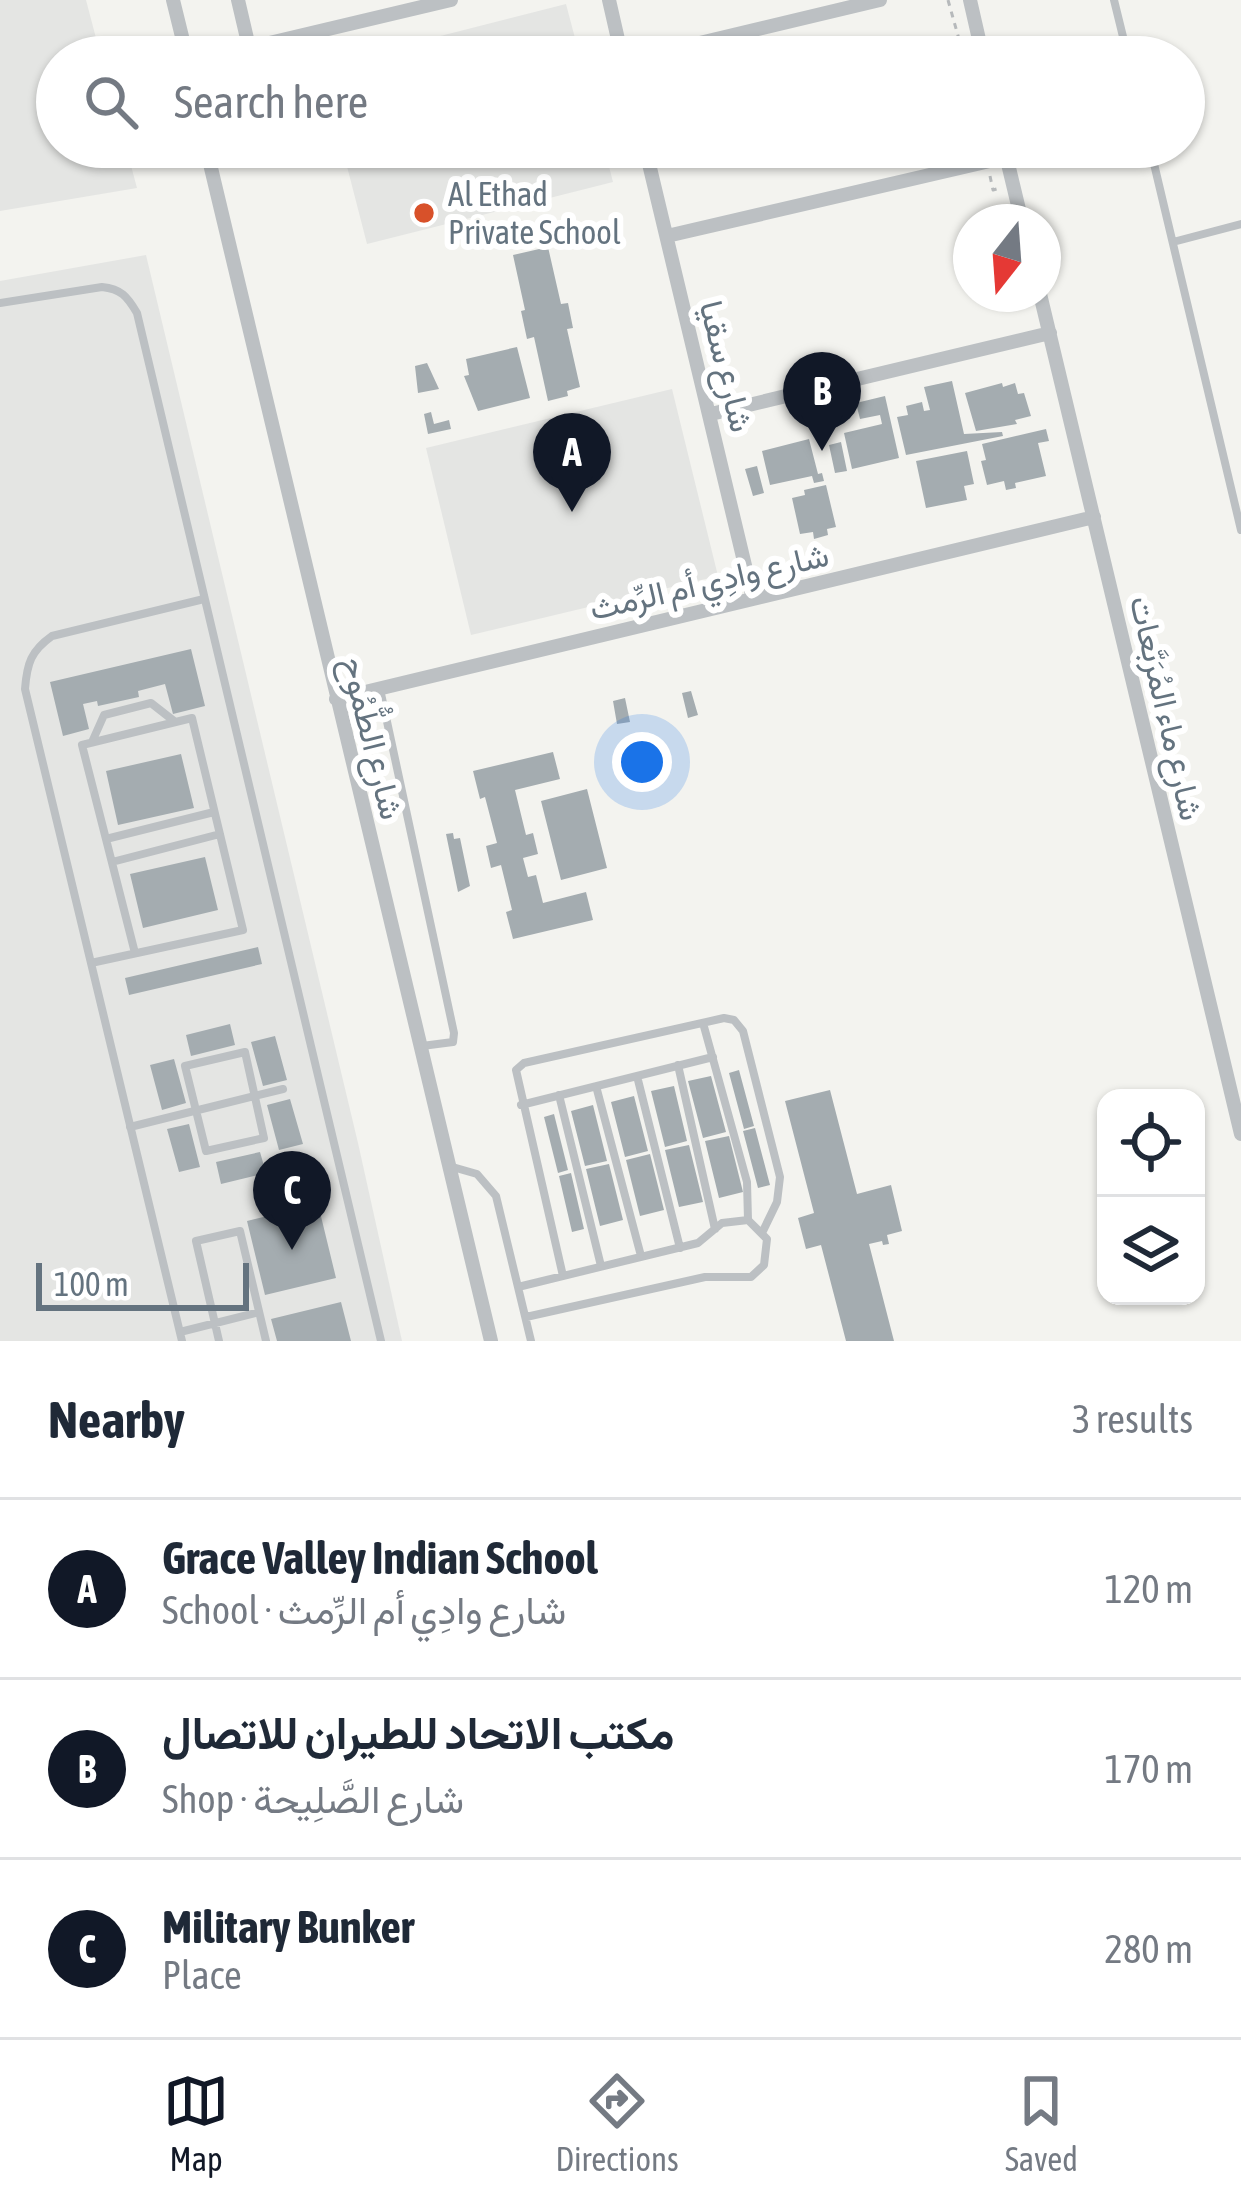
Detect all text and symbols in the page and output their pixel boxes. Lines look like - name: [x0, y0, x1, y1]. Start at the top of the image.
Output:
- search box: [36, 36, 1205, 168]
- icon: search: [78, 69, 144, 135]
- text: Search here: [174, 76, 368, 128]
- place label: Al Ethad Private School: [448, 175, 621, 251]
- marker: Al Ethad Private School: [411, 200, 437, 226]
- north arrow: [953, 204, 1061, 312]
- street label: شارع سقيا: [688, 296, 762, 437]
- pin: B: [783, 352, 861, 451]
- pin: A: [533, 413, 611, 512]
- street label: شارع وادِي أم الرِّمث: [586, 535, 834, 635]
- street label: شارع ماء المُرَبَّعات: [1119, 592, 1211, 825]
- street label: شارع الطُّمُوح: [331, 651, 419, 824]
- your location: [612, 732, 672, 792]
- map controls: [1097, 1089, 1205, 1305]
- button: locate: [1097, 1089, 1205, 1197]
- pin: C: [253, 1151, 331, 1250]
- button: layers: [1097, 1197, 1205, 1305]
- scale bar: [36, 1257, 249, 1310]
- text: 100 m: [54, 1265, 129, 1303]
- text: Nearby: [48, 1390, 185, 1449]
- text: 3 results: [1072, 1397, 1193, 1441]
- text: Grace Valley Indian School: [162, 1532, 598, 1584]
- text: A: [77, 1567, 97, 1611]
- text: 120 m: [1105, 1567, 1193, 1611]
- text: School · شارع وادِي أم الرِّمث: [162, 1588, 566, 1632]
- text: مكتب الاتحاد للطيران للاتصال: [162, 1707, 674, 1759]
- text: B: [78, 1747, 96, 1791]
- text: 170 m: [1105, 1747, 1193, 1791]
- text: Shop · شارع الصَّلِيحة: [162, 1777, 464, 1821]
- text: Military Bunker: [162, 1901, 414, 1953]
- text: C: [78, 1927, 96, 1971]
- text: 280 m: [1105, 1927, 1193, 1971]
- text: Place: [162, 1953, 242, 1997]
- tab: Map: [163, 2068, 229, 2178]
- tab: Directions: [555, 2068, 679, 2178]
- tab: Saved: [1005, 2068, 1078, 2178]

